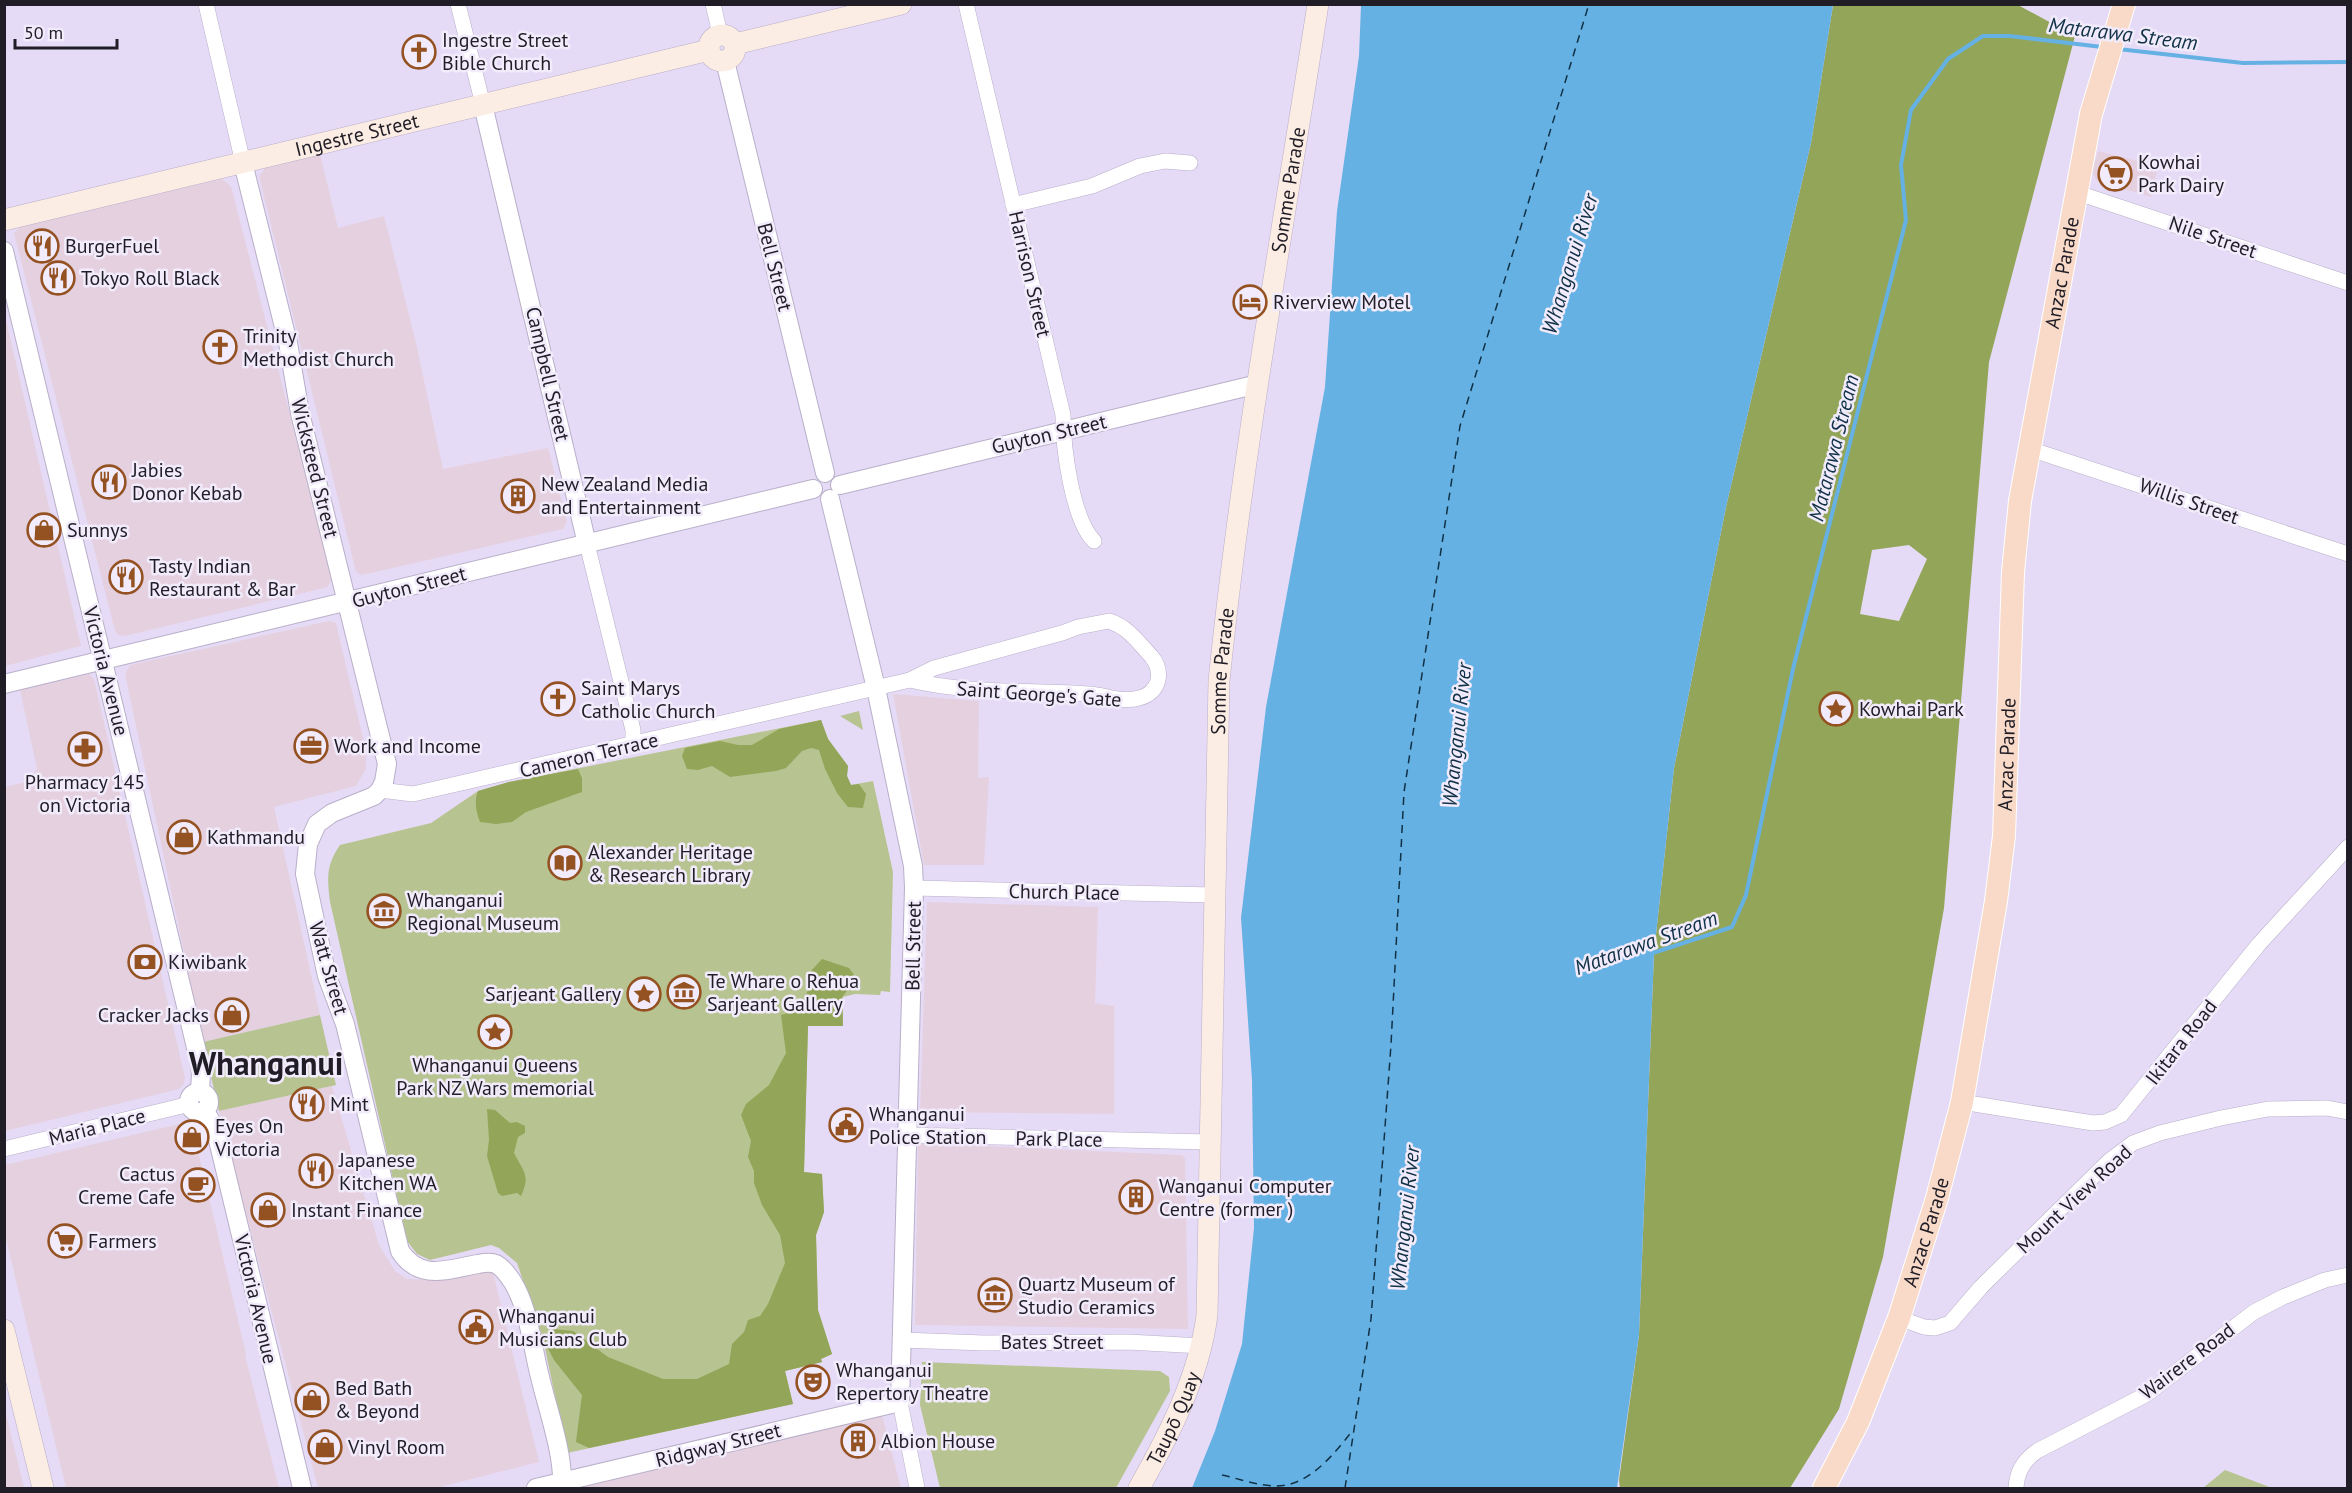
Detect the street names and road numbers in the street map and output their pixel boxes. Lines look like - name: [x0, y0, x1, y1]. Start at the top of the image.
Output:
- street label: Ingestre Street: [292, 107, 422, 162]
- street label: Somme Parade: [1265, 125, 1311, 255]
- street label: Harrison Street: [1003, 208, 1057, 340]
- street label: Nile Street: [2166, 210, 2261, 264]
- street label: Anzac Parade: [2039, 215, 2085, 331]
- street label: Bell Street: [752, 220, 799, 314]
- street label: Campbell Street: [520, 304, 576, 444]
- street label: Wicksteed Street: [285, 396, 345, 541]
- street label: Guyton Street: [989, 408, 1109, 460]
- street label: Willis Street: [2136, 472, 2243, 530]
- street label: Guyton Street: [349, 560, 469, 614]
- street label: Victoria Avenue: [77, 603, 135, 738]
- street label: Somme Parade: [1205, 606, 1240, 735]
- street label: Saint George's Gate: [956, 675, 1122, 713]
- street label: Anzac Parade: [1992, 697, 2022, 812]
- street label: Cameron Terrace: [517, 726, 661, 784]
- street label: Church Place: [1008, 878, 1120, 906]
- street label: Bell Street: [899, 901, 927, 991]
- street label: Watt Street: [303, 918, 355, 1018]
- street label: Ikitara Road: [2139, 994, 2223, 1090]
- street label: Maria Place: [46, 1102, 148, 1152]
- street label: Park Place: [1015, 1125, 1103, 1153]
- street label: Mount View Road: [2011, 1139, 2137, 1259]
- street label: Anzac Parade: [1897, 1175, 1955, 1290]
- street label: Victoria Avenue: [228, 1231, 284, 1366]
- street label: Wairere Road: [2134, 1317, 2240, 1405]
- street label: Bates Street: [1000, 1329, 1104, 1355]
- street label: Taupō Quay: [1141, 1367, 1206, 1470]
- street label: Ridgway Street: [653, 1417, 784, 1473]

